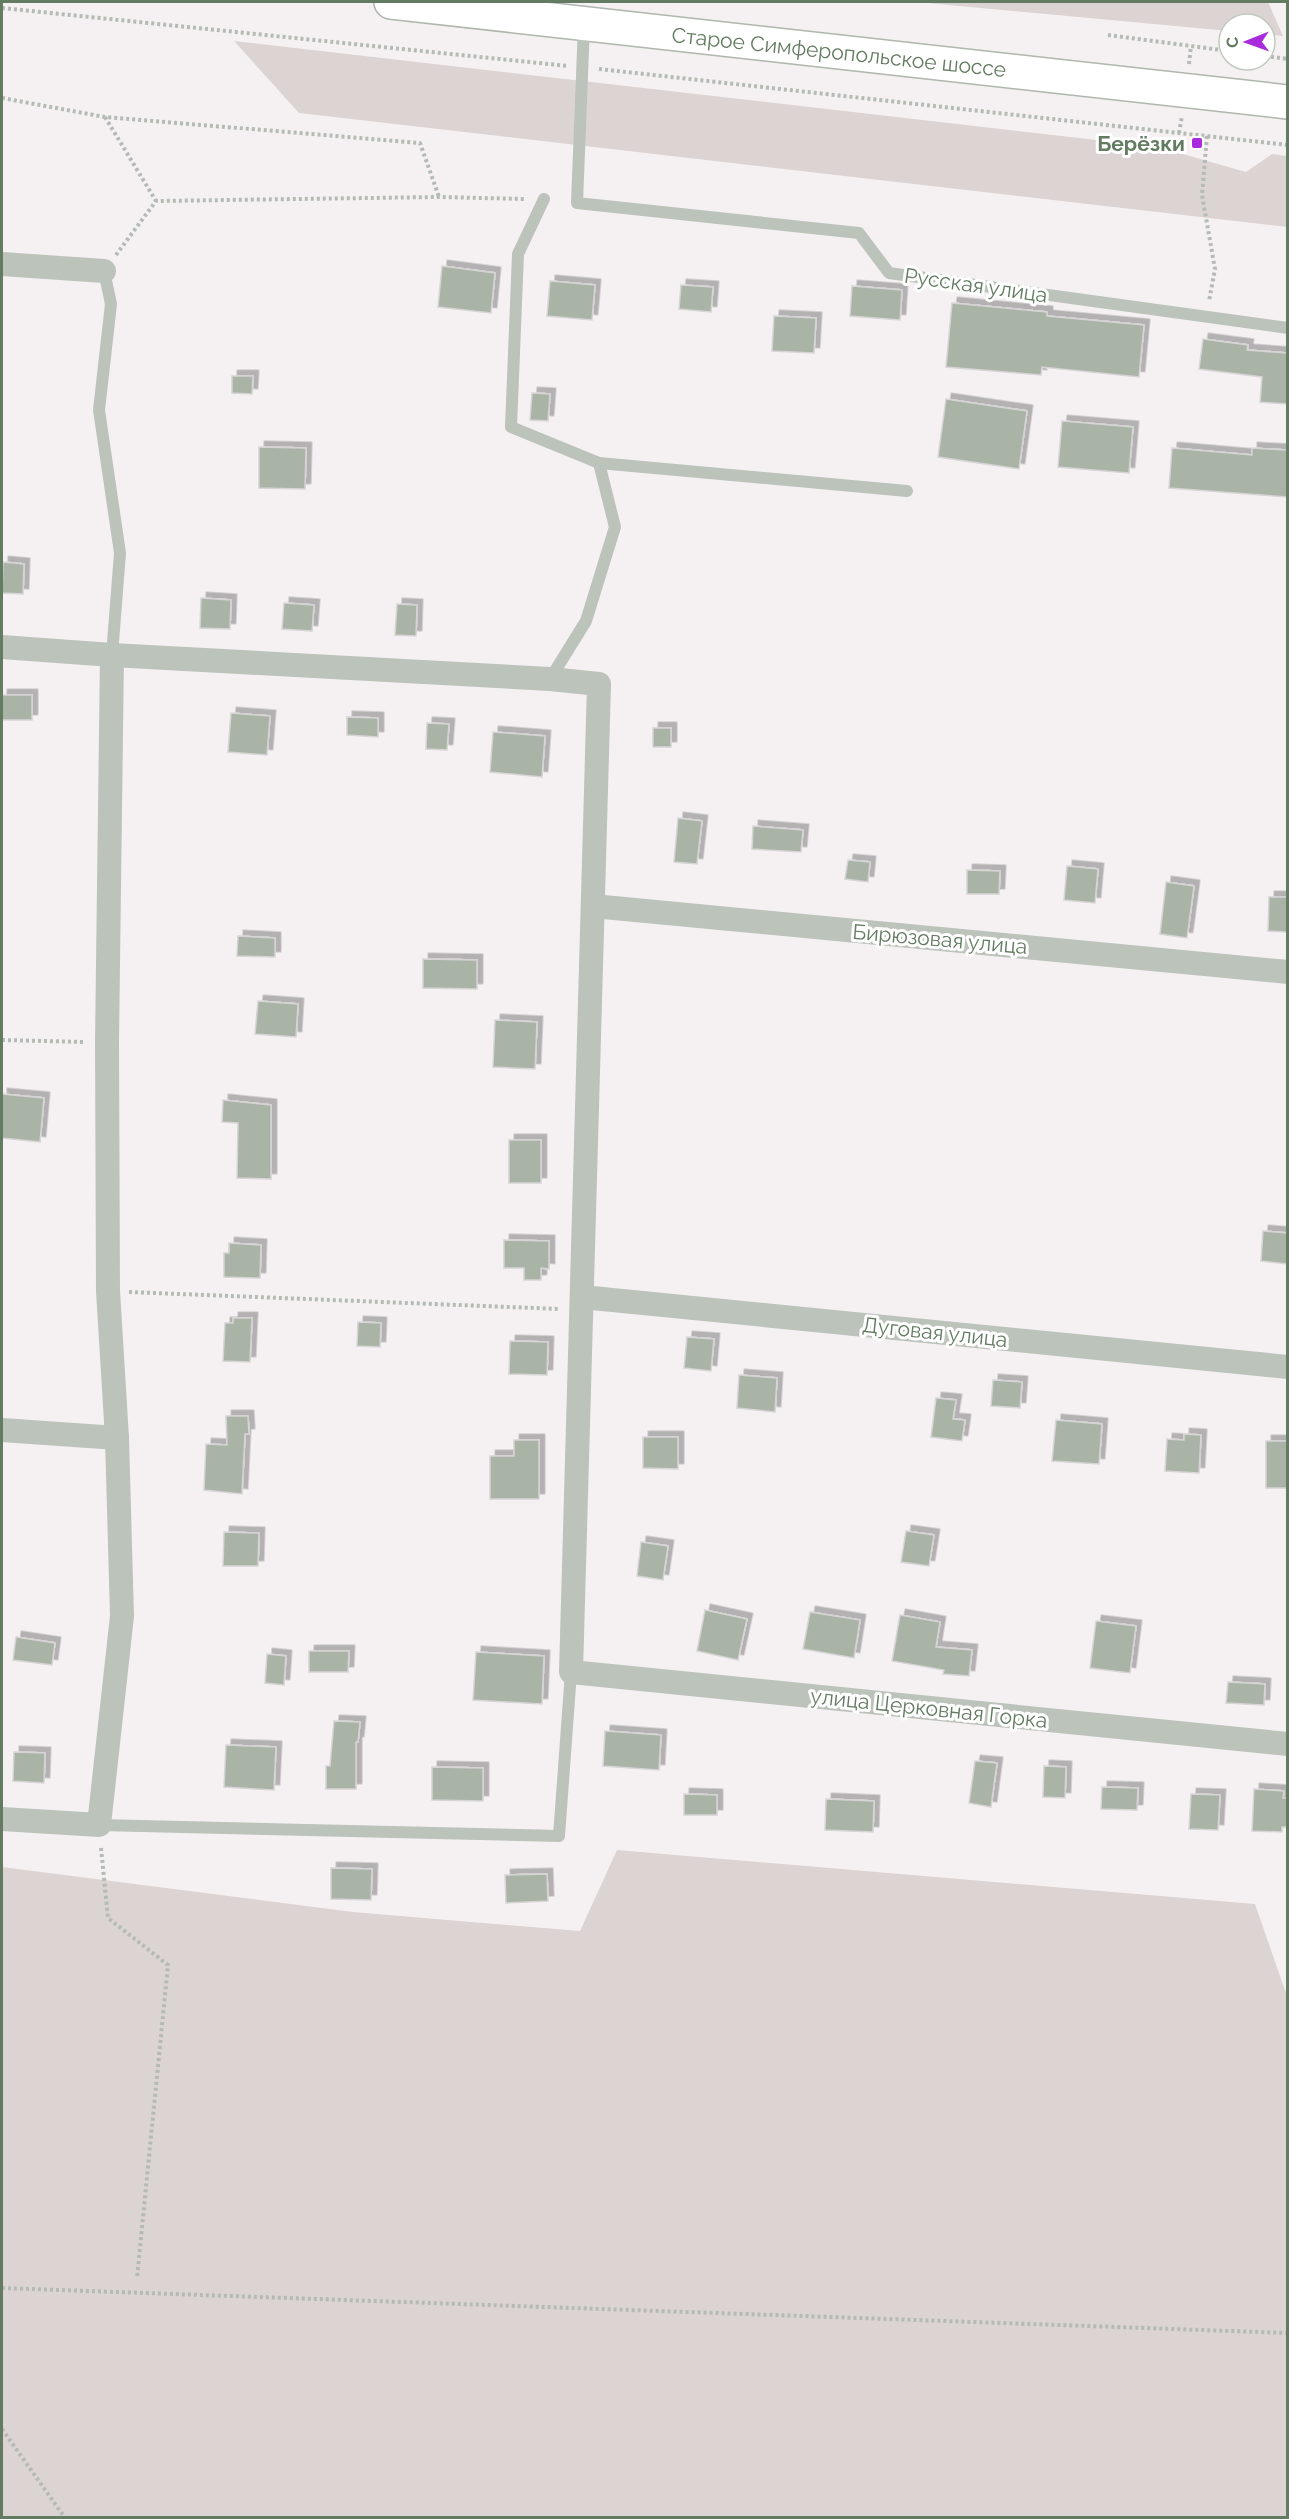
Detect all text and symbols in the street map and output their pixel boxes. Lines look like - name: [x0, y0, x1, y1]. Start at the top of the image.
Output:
- north arrow: [1217, 12, 1277, 72]
- street label: Старое Симферопольское шоссе: [671, 22, 1007, 82]
- text: С: [1223, 37, 1242, 48]
- place label: Берёзки: [1097, 131, 1185, 156]
- marker: Берёзки: [1190, 136, 1204, 150]
- street label: Русская улица: [903, 263, 1049, 307]
- street label: Бирюзовая улица: [852, 919, 1028, 959]
- street label: Дуговая улица: [861, 1312, 1009, 1352]
- street label: улица Церковная Горка: [809, 1683, 1049, 1733]

